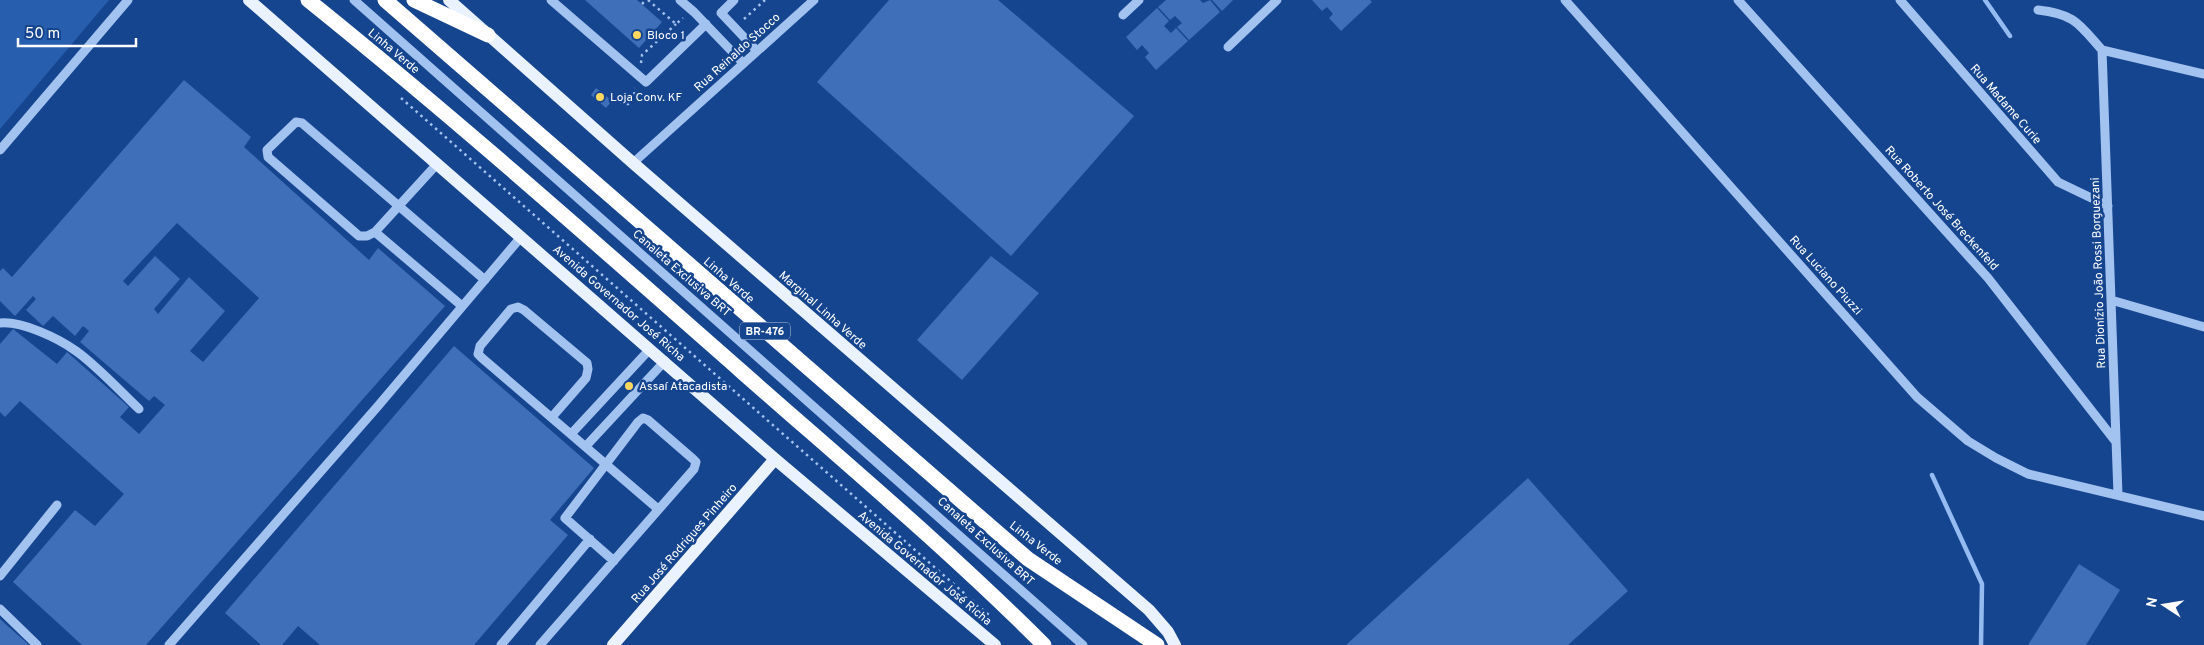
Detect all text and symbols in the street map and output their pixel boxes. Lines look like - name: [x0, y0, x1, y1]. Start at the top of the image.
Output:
- street label: Rua Reinaldo Stocco: [691, 10, 784, 96]
- scale bar: [18, 15, 135, 47]
- text: 50 m: [25, 25, 60, 44]
- street label: Linha Verde: [364, 25, 423, 78]
- place label: Bloco 1: [647, 28, 685, 44]
- marker: Bloco 1: [631, 29, 643, 41]
- street label: Rua Madame Curie: [1966, 61, 2044, 148]
- place label: Loja Conv. KF: [610, 90, 683, 106]
- marker: Loja Conv. KF: [594, 91, 606, 103]
- street label: Rua Roberto José Breckenfeld: [1881, 143, 2002, 274]
- street label: Rua Dionízio João Rossi Borguezani: [2088, 177, 2110, 369]
- street label: Canaleta Exclusiva BRT: [629, 227, 734, 321]
- street label: Rua Luciano Piuzzi: [1785, 233, 1865, 319]
- street label: Avenida Governador José Richa: [549, 242, 688, 366]
- street label: Linha Verde: [699, 254, 757, 307]
- street label: Marginal Linha Verde: [775, 268, 870, 353]
- road number: BR-476: [740, 322, 790, 340]
- place label: Assaí Atacadista: [639, 379, 727, 395]
- marker: Assaí Atacadista: [623, 380, 635, 392]
- street label: Rua José Rodrigues Pinheiro: [628, 480, 741, 607]
- street label: Canaleta Exclusiva BRT: [933, 494, 1037, 590]
- street label: Avenida Governador José Richa: [854, 508, 995, 630]
- street label: Linha Verde: [1006, 518, 1065, 569]
- north arrow: [2139, 580, 2189, 630]
- text: N: [2143, 596, 2162, 609]

